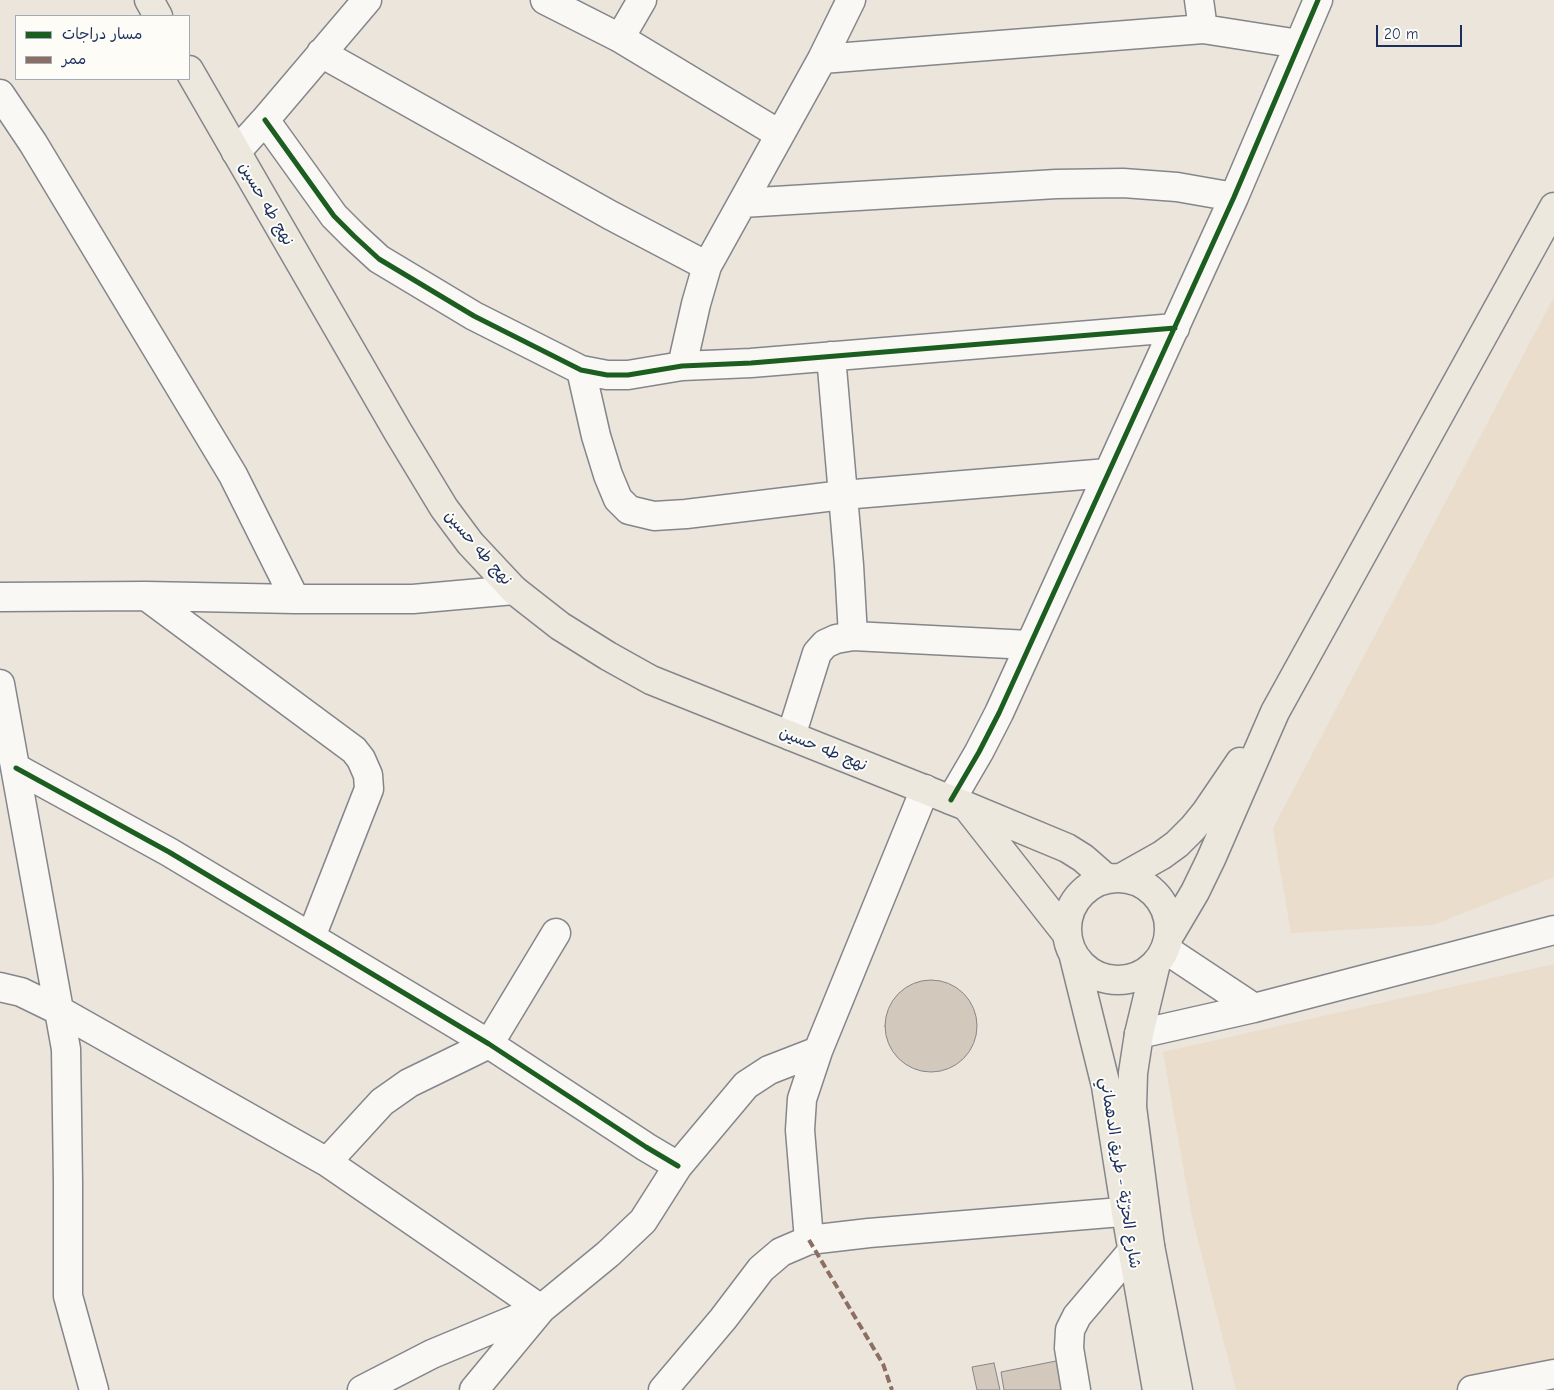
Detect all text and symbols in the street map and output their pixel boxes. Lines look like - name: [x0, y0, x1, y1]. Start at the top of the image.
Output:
- legend: [15, 15, 190, 80]
- scale bar: [1379, 15, 1465, 47]
- text: مسار دراجات: [62, 25, 142, 43]
- text: 20 m: [1384, 25, 1418, 43]
- text: ممر: [62, 50, 86, 68]
- street label: نهج طه حسين: [234, 159, 298, 249]
- street label: نهج طه حسين: [440, 507, 516, 589]
- street label: نهج طه حسين: [776, 723, 870, 775]
- street label: شارع الحرّيّة - طريق الدهماني: [1095, 1076, 1145, 1270]

